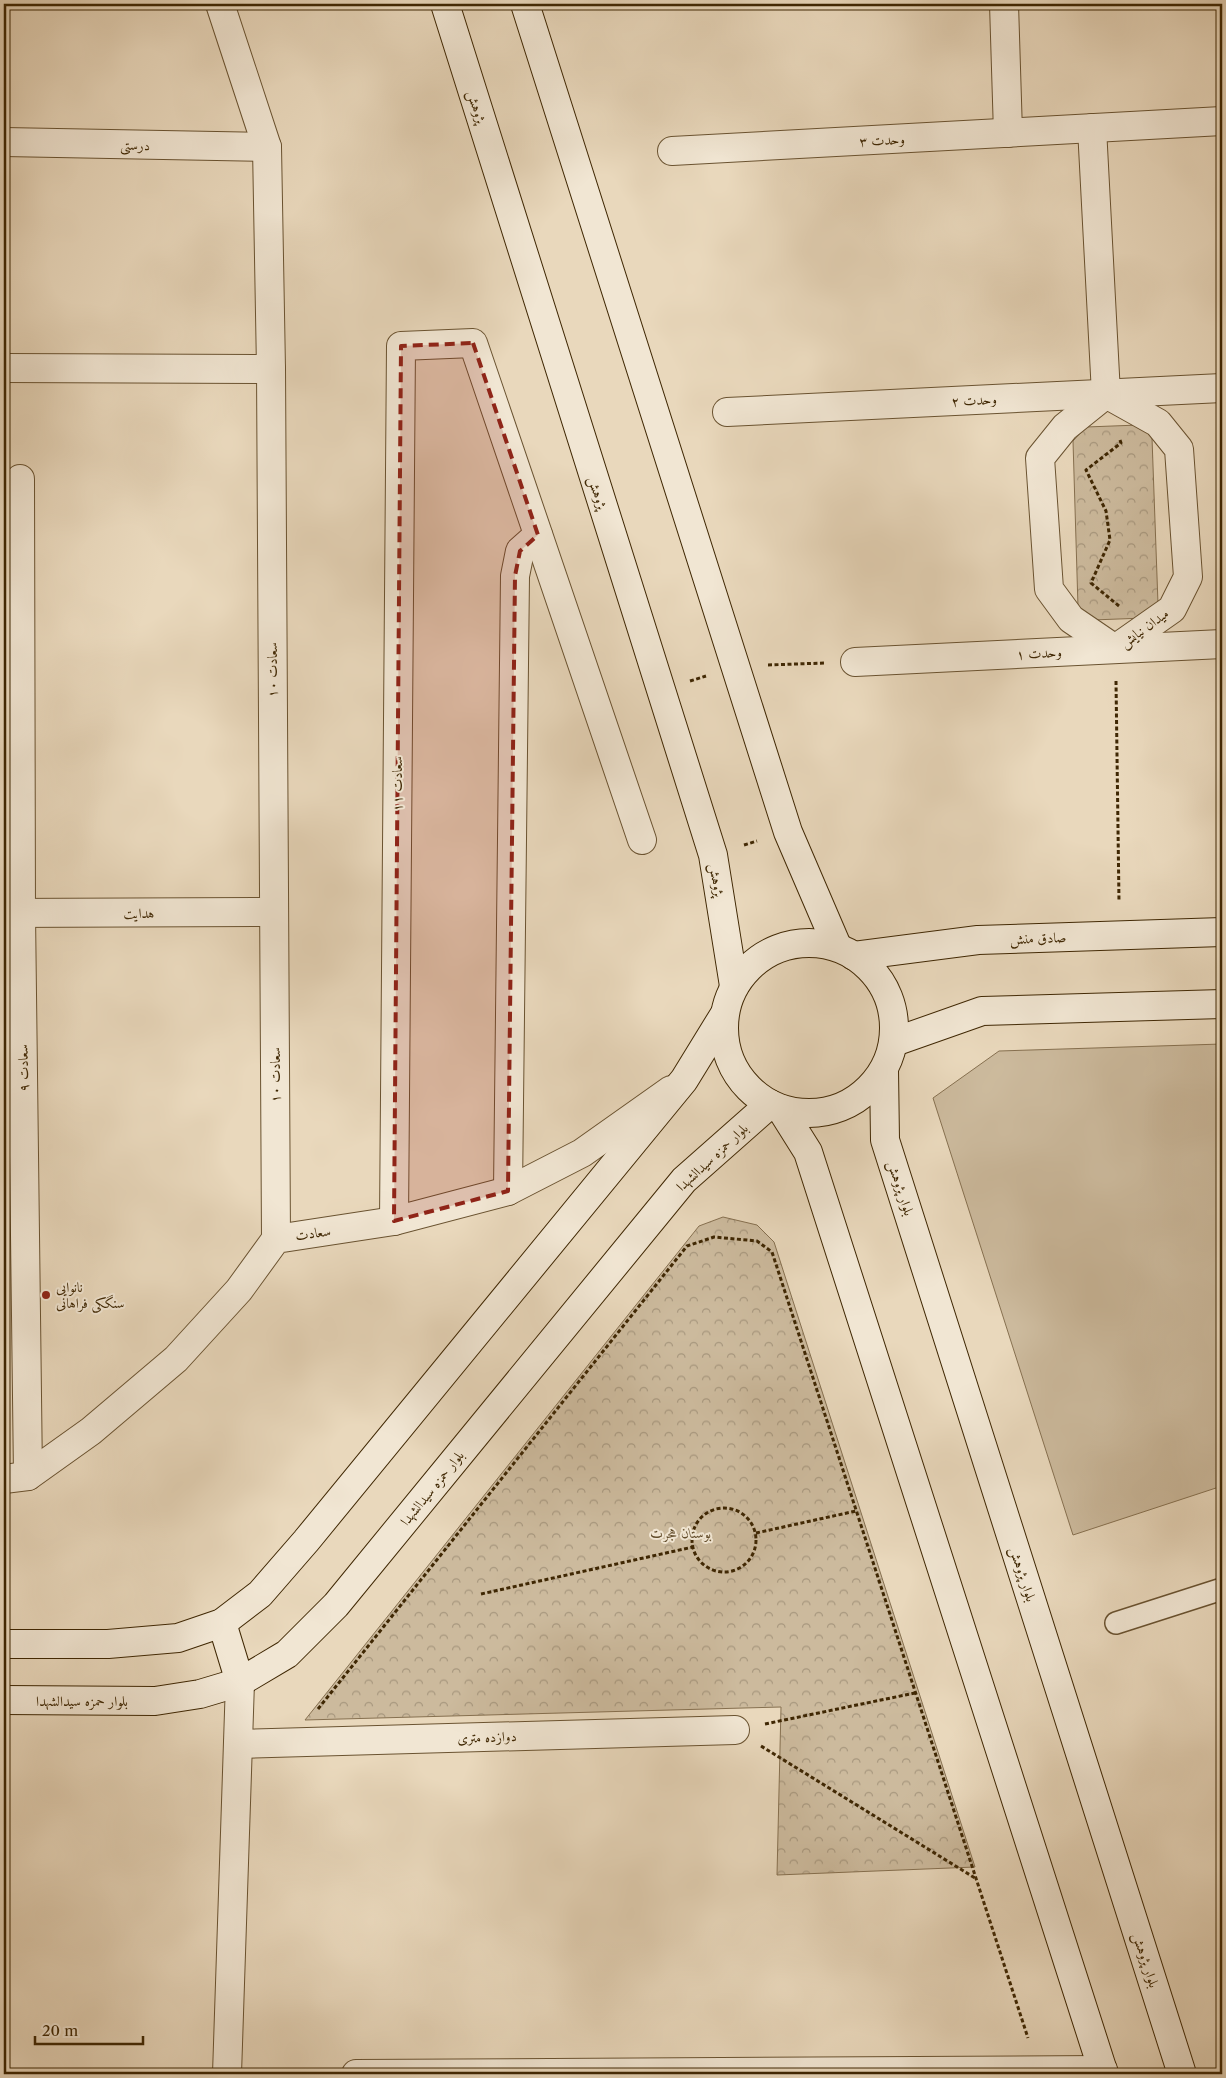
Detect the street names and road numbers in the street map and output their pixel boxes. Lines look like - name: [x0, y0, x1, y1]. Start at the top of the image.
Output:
- street label: پژوهش: [463, 88, 491, 127]
- street label: وحدت ۳: [859, 130, 905, 150]
- street label: درستی: [120, 136, 150, 155]
- street label: وحدت ۲: [951, 390, 997, 410]
- street label: پژوهش: [584, 474, 612, 513]
- street label: میدان نیایش: [1116, 604, 1173, 653]
- street label: سعادت ۱۰: [263, 642, 281, 698]
- street label: وحدت ۱: [1016, 643, 1062, 663]
- street label: سعادت ۱۱: [388, 756, 406, 812]
- street label: پژوهش: [704, 862, 729, 900]
- street label: هدایت: [124, 904, 154, 922]
- street label: صادق منش: [1009, 928, 1067, 949]
- street label: سعادت ۹: [14, 1044, 32, 1092]
- street label: سعادت ۱۰: [266, 1047, 284, 1103]
- street label: بلوار حمزه سیدالشهدا: [672, 1119, 753, 1196]
- street label: بلوار پژوهش: [883, 1158, 918, 1218]
- street label: سعادت: [294, 1222, 332, 1244]
- street label: بلوار حمزه سیدالشهدا: [396, 1446, 469, 1530]
- street label: بلوار پژوهش: [1005, 1544, 1040, 1604]
- street label: بلوار حمزه سیدالشهدا: [36, 1692, 128, 1711]
- street label: دوازده متری: [457, 1727, 517, 1747]
- street label: بلوار پژوهش: [1128, 1930, 1163, 1990]

